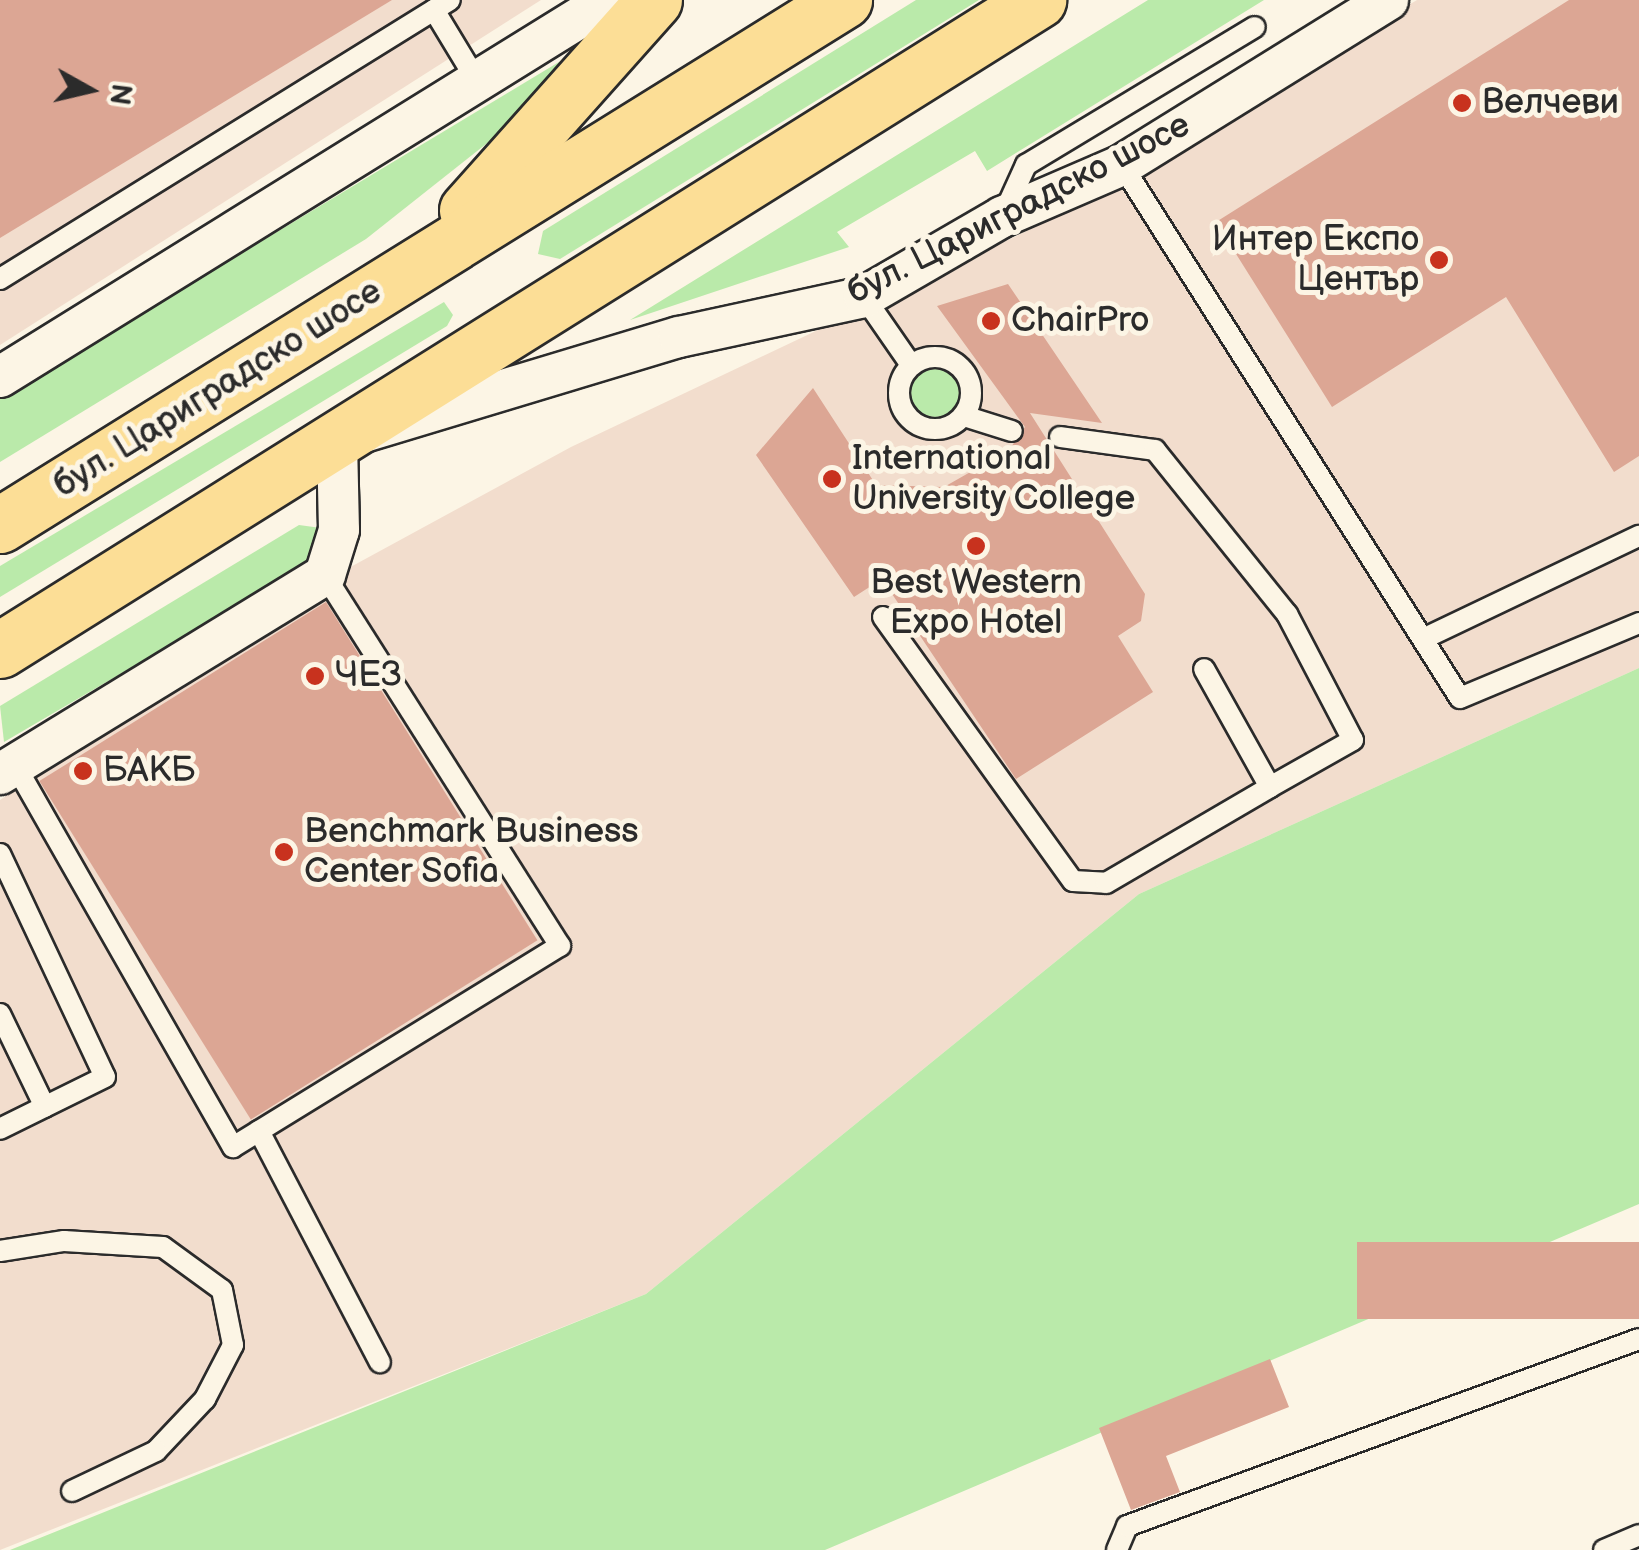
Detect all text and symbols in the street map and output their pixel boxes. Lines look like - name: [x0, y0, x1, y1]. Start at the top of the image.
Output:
- north arrow: [40, 40, 140, 140]
- text: N: [102, 82, 138, 107]
- place label: Велчеви: [1482, 82, 1619, 124]
- marker: Велчеви: [1451, 92, 1473, 114]
- street label: бул. Цариградско шосе: [841, 104, 1197, 314]
- place label: Интер Експо Център: [1212, 219, 1419, 301]
- marker: Интер Експо Център: [1428, 249, 1450, 271]
- street label: бул. Цариградско шосе: [46, 271, 390, 507]
- place label: ChairPro: [1011, 300, 1150, 342]
- marker: ChairPro: [980, 310, 1002, 332]
- place label: International University College: [852, 438, 1138, 520]
- marker: International University College: [821, 468, 843, 490]
- marker: Best Western Expo Hotel: [965, 535, 987, 557]
- place label: Best Western Expo Hotel: [869, 562, 1083, 644]
- place label: ЧЕЗ: [335, 655, 402, 697]
- marker: ЧЕЗ: [304, 665, 326, 687]
- place label: БАКБ: [103, 750, 195, 792]
- marker: БАКБ: [72, 760, 94, 782]
- place label: Benchmark Business Center Sofia: [304, 811, 639, 893]
- marker: Benchmark Business Center Sofia: [273, 841, 295, 863]

